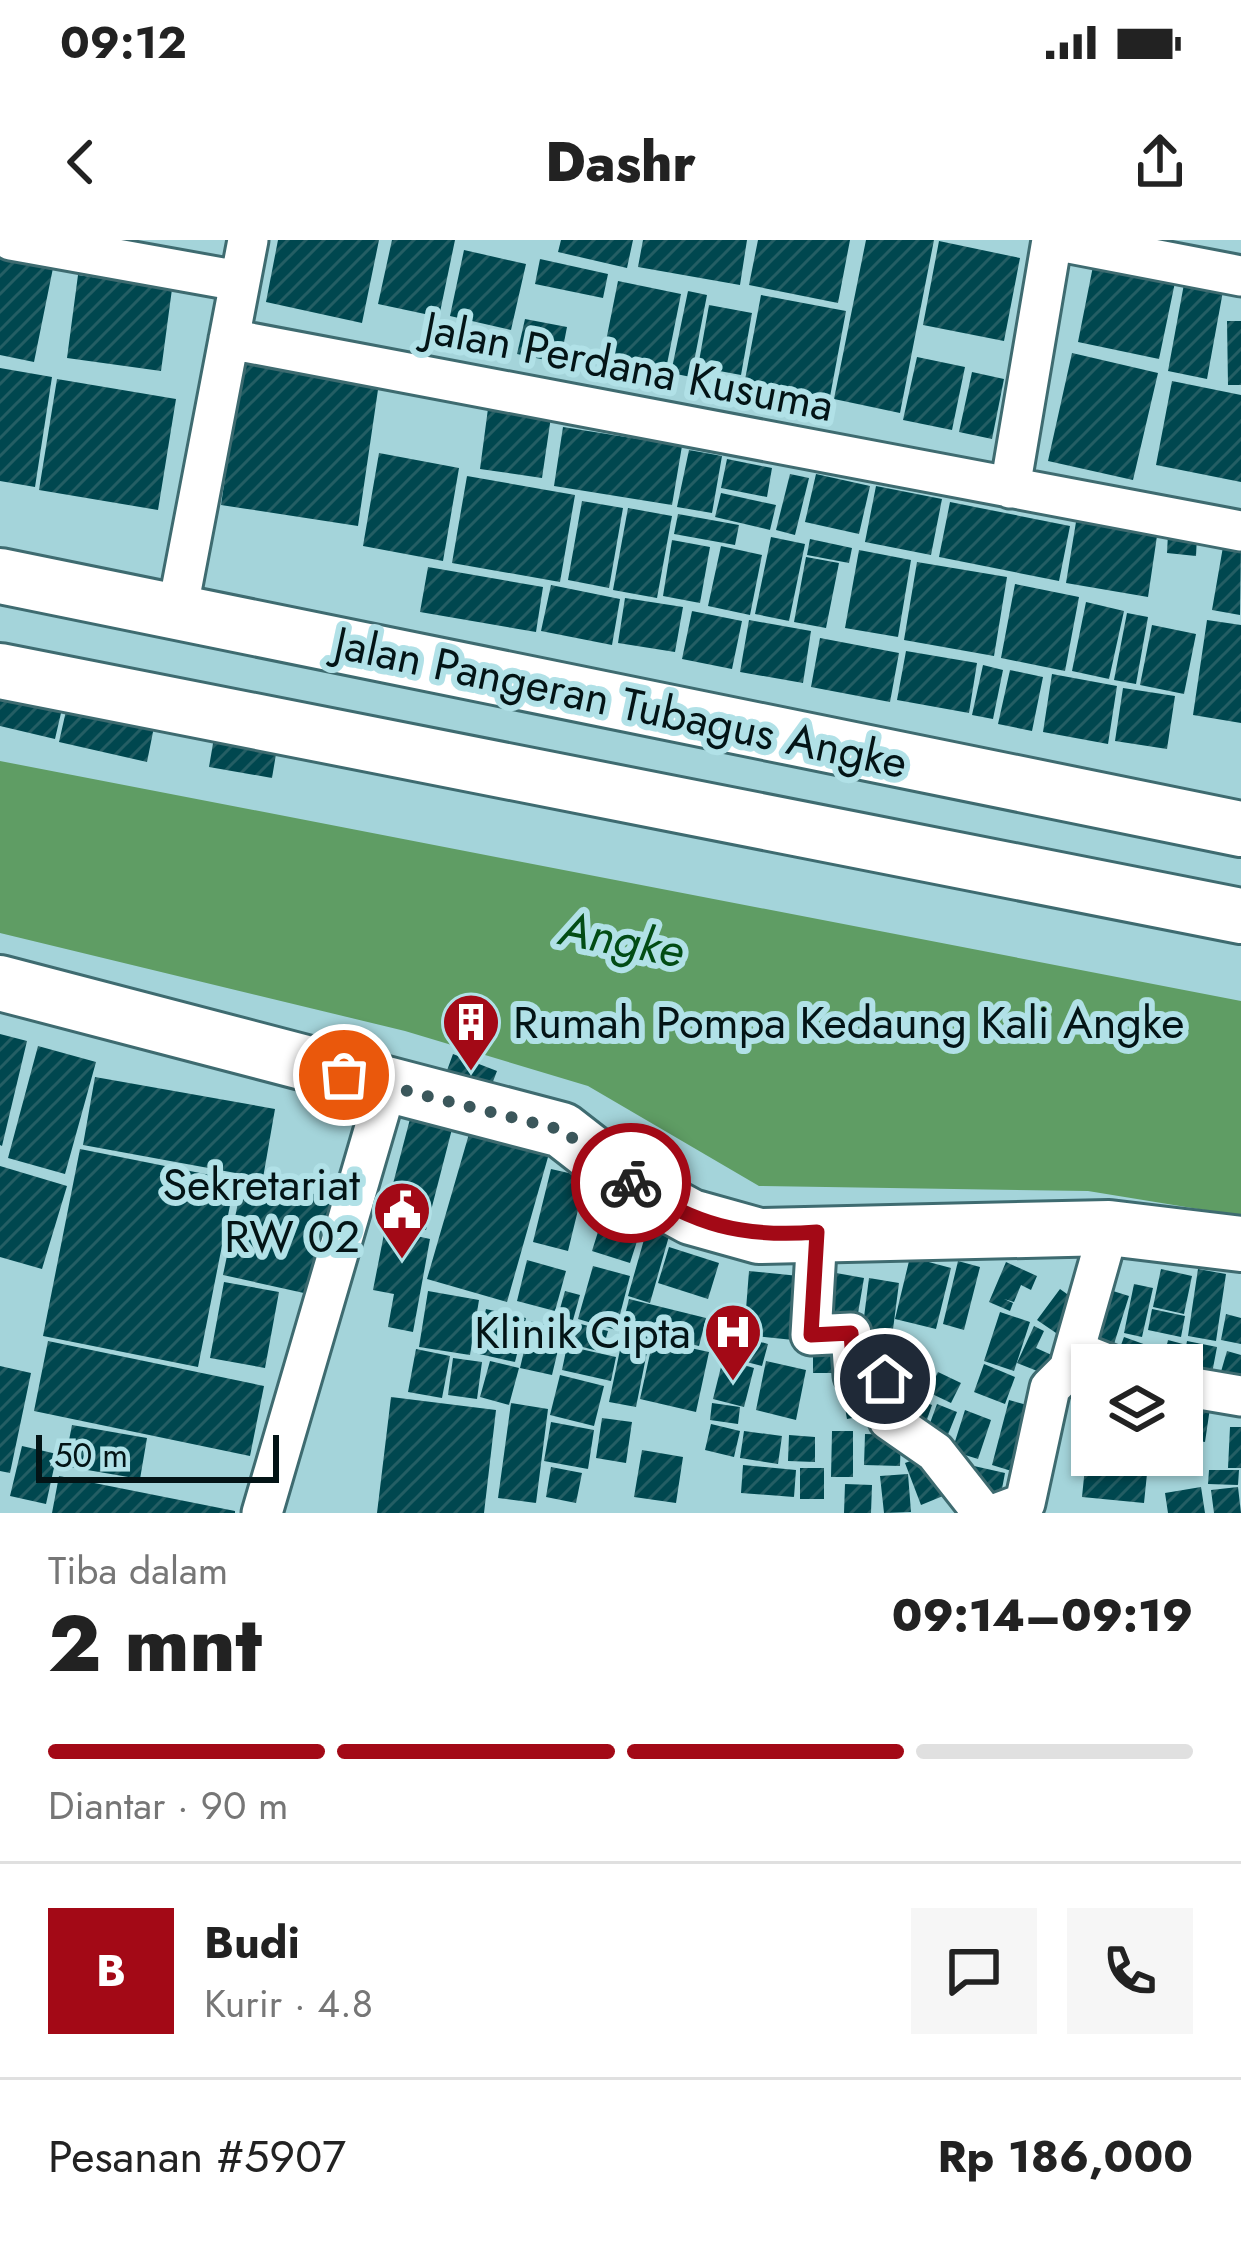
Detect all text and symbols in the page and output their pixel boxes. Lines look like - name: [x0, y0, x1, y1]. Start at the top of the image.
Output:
- text: 09:12: [60, 10, 187, 75]
- text: Dashr: [545, 123, 696, 201]
- icon: back: [48, 129, 114, 195]
- icon: share: [1127, 129, 1193, 195]
- street label: Jalan Perdana Kusuma: [414, 294, 839, 438]
- street label: Jalan Pangeran Tubagus Angke: [324, 609, 913, 795]
- water label: Angke: [552, 893, 690, 985]
- place label: Rumah Pompa Kedaung Kali Angke: [513, 990, 1184, 1055]
- building icon: Rumah Pompa Kedaung Kali Angke: [440, 991, 502, 1073]
- pin: [293, 1024, 395, 1126]
- icon: bag: [311, 1042, 377, 1108]
- courier: [571, 1123, 691, 1243]
- icon: bike: [598, 1150, 664, 1216]
- place label: Sekretariat RW 02: [162, 1152, 360, 1269]
- public building icon: Sekretariat RW 02: [371, 1179, 433, 1261]
- place label: Klinik Cipta: [474, 1300, 691, 1365]
- hospital icon: Klinik Cipta: [702, 1301, 764, 1383]
- pin: [834, 1328, 936, 1430]
- map controls: [1071, 1344, 1203, 1476]
- button: layers: [1071, 1344, 1203, 1476]
- icon: home: [852, 1346, 918, 1412]
- scale bar: [36, 1429, 279, 1482]
- text: 50 m: [54, 1432, 128, 1479]
- text: Tiba dalam: [48, 1542, 228, 1599]
- text: 09:14–09:19: [892, 1583, 1193, 1648]
- text: 2 mnt: [48, 1588, 262, 1700]
- text: Diantar · 90 m: [48, 1777, 288, 1834]
- button: chat: [911, 1908, 1037, 2034]
- button: phone: [1067, 1908, 1193, 2034]
- text: Budi: [204, 1910, 300, 1975]
- text: B: [96, 1938, 126, 2003]
- text: Kurir · 4.8: [204, 1975, 373, 2032]
- text: Pesanan #5907: [48, 2124, 346, 2189]
- text: Rp 186,000: [937, 2124, 1193, 2189]

